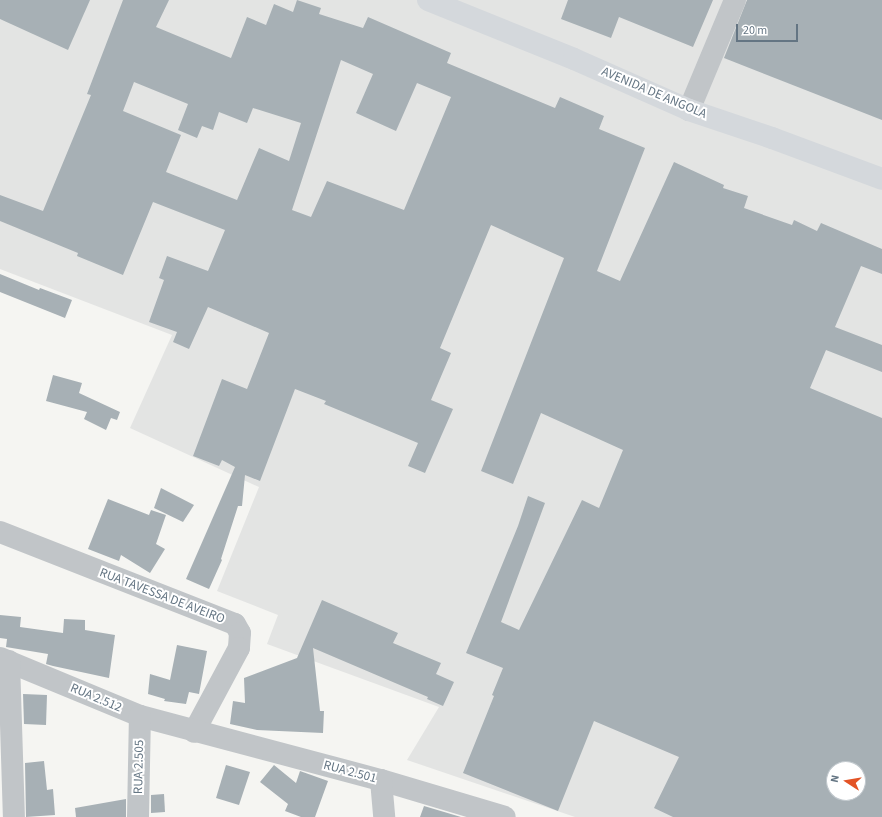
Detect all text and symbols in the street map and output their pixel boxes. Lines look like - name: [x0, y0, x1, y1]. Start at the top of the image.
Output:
- scale bar: [738, 16, 800, 42]
- text: 20 m: [743, 22, 767, 39]
- street label: AVENIDA DE ANGOLA: [599, 64, 709, 122]
- street label: RUA TAVESSA DE AVEIRO: [97, 565, 227, 627]
- street label: RUA 2.512: [68, 680, 124, 716]
- street label: RUA 2.505: [131, 740, 147, 794]
- street label: RUA 2.501: [322, 757, 378, 787]
- north arrow: [826, 761, 866, 801]
- text: N: [827, 773, 843, 784]

